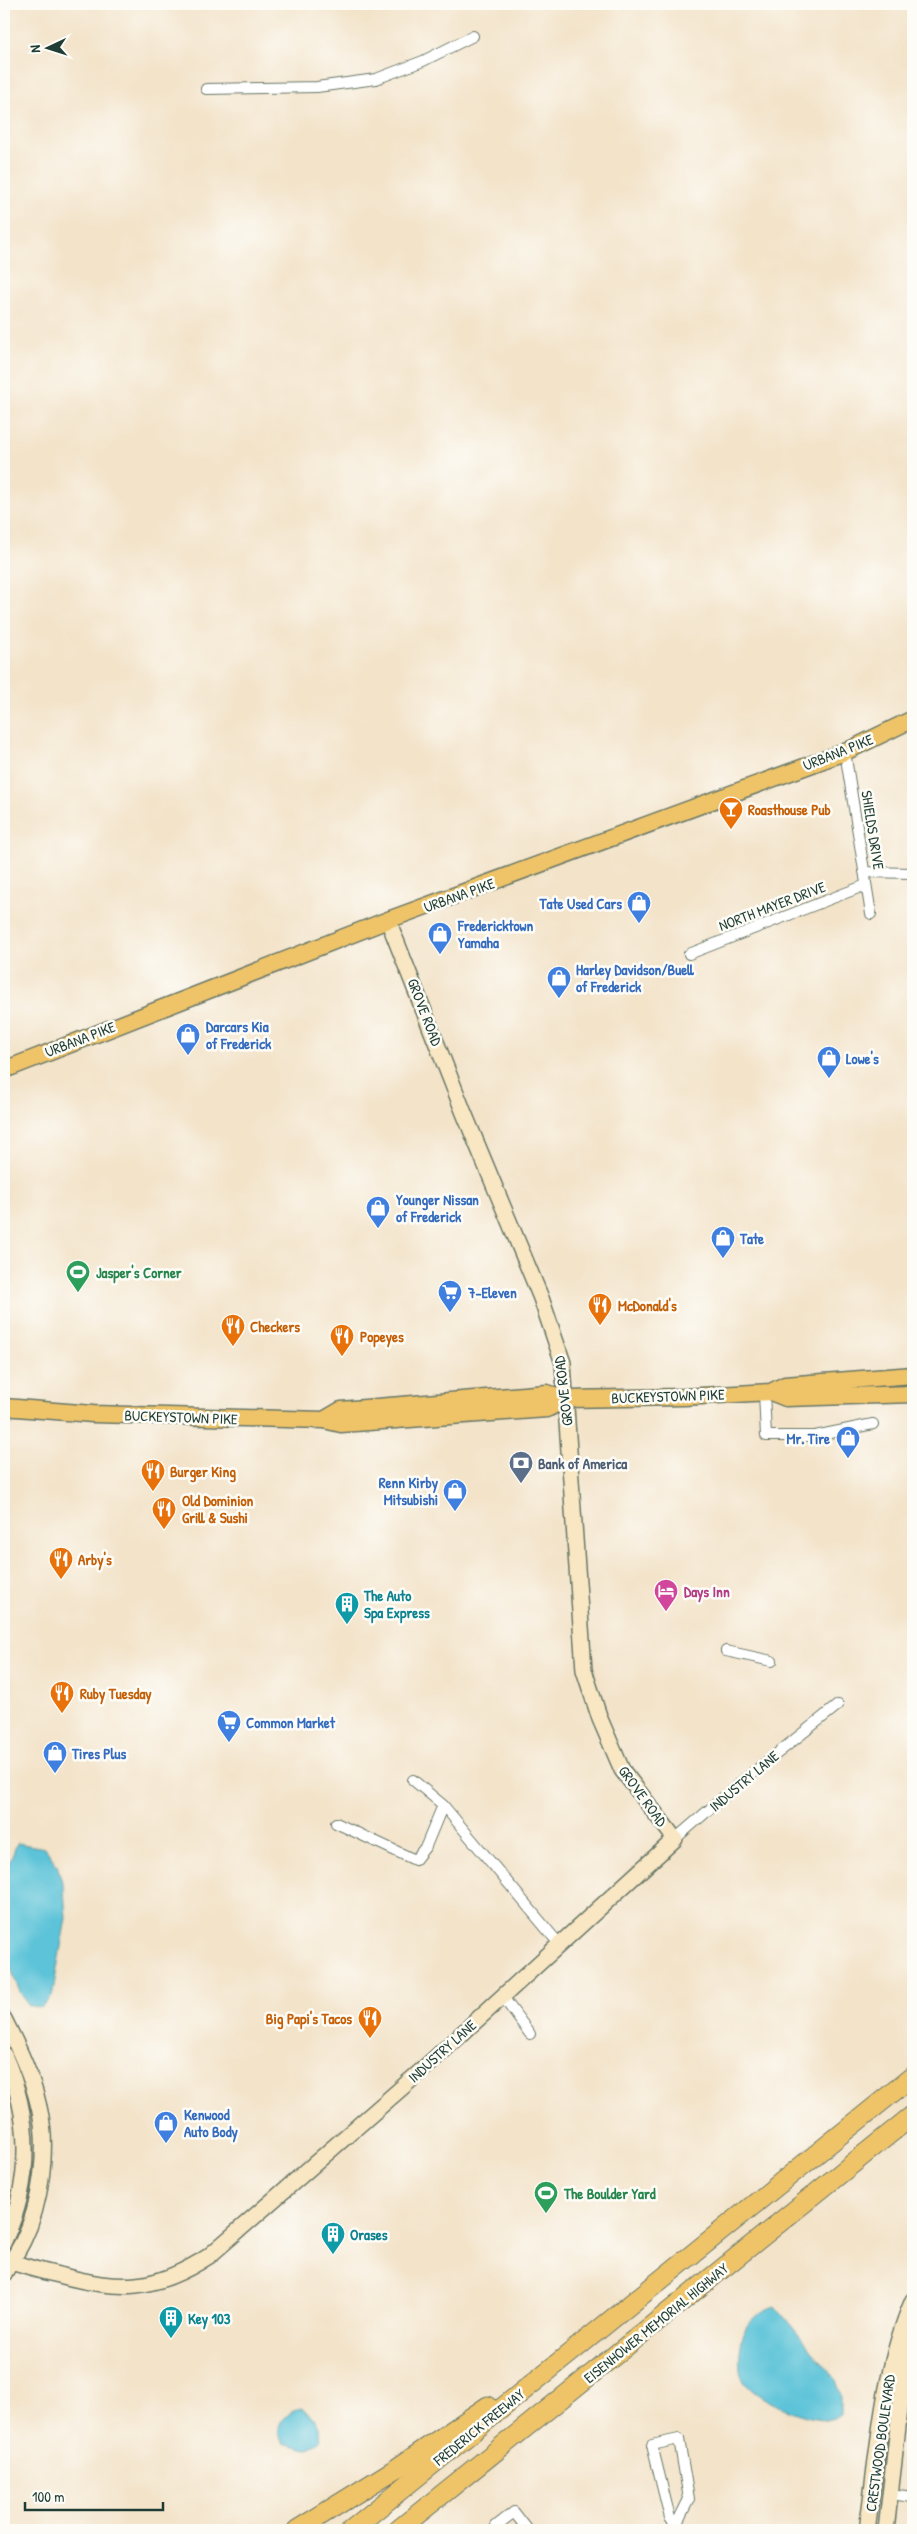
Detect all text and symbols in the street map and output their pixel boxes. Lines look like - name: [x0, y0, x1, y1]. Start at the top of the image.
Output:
- north arrow: [22, 22, 72, 72]
- text: N: [25, 44, 44, 53]
- street label: URBANA PIKE: [800, 728, 877, 776]
- street label: SHIELDS DRIVE: [856, 789, 890, 871]
- bar icon: Roasthouse Pub: [718, 796, 744, 830]
- place label: Roasthouse Pub: [748, 799, 831, 820]
- street label: URBANA PIKE: [421, 872, 498, 918]
- street label: NORTH MAYER DRIVE: [716, 876, 829, 936]
- shop icon: Tate Used Cars: [626, 890, 652, 924]
- place label: Tate Used Cars: [539, 893, 622, 914]
- place label: Fredericktown Yamaha: [457, 915, 534, 953]
- shop icon: Fredericktown Yamaha: [427, 921, 453, 955]
- place label: Harley Davidson/Buell of Frederick: [576, 959, 694, 997]
- shop icon: Harley Davidson/Buell of Frederick: [546, 965, 572, 999]
- street label: GROVE ROAD: [403, 975, 448, 1049]
- street label: URBANA PIKE: [42, 1016, 119, 1062]
- place label: Darcars Kia of Frederick: [206, 1016, 272, 1054]
- shop icon: Darcars Kia of Frederick: [175, 1022, 201, 1056]
- shop icon: Lowe's: [816, 1045, 842, 1079]
- place label: Lowe's: [846, 1048, 879, 1069]
- place label: Younger Nissan of Frederick: [396, 1189, 479, 1227]
- shop icon: Younger Nissan of Frederick: [365, 1195, 391, 1229]
- shop icon: Tate: [710, 1225, 736, 1259]
- place label: Tate: [739, 1228, 764, 1249]
- sports icon: Jasper's Corner: [65, 1259, 91, 1293]
- place label: Jasper's Corner: [96, 1262, 182, 1284]
- supermarket icon: 7-Eleven: [437, 1279, 463, 1313]
- place label: 7-Eleven: [467, 1282, 517, 1303]
- restaurant icon: McDonald's: [587, 1292, 613, 1326]
- place label: McDonald's: [618, 1295, 677, 1316]
- restaurant icon: Checkers: [220, 1313, 246, 1347]
- place label: Checkers: [250, 1316, 300, 1337]
- restaurant icon: Popeyes: [329, 1323, 355, 1357]
- place label: Popeyes: [360, 1326, 404, 1348]
- street label: GROVE ROAD: [548, 1354, 578, 1427]
- street label: BUCKEYSTOWN PIKE: [611, 1384, 725, 1408]
- street label: BUCKEYSTOWN PIKE: [124, 1405, 238, 1429]
- shop icon: Mr. Tire: [835, 1425, 861, 1459]
- place label: Mr. Tire: [787, 1428, 830, 1449]
- bank icon: Bank of America: [508, 1450, 534, 1484]
- place label: Bank of America: [538, 1453, 627, 1474]
- restaurant icon: Burger King: [140, 1458, 166, 1492]
- place label: Burger King: [170, 1461, 236, 1483]
- place label: Renn Kirby Mitsubishi: [379, 1472, 439, 1510]
- shop icon: Renn Kirby Mitsubishi: [442, 1478, 468, 1512]
- place label: Old Dominion Grill & Sushi: [182, 1490, 254, 1528]
- restaurant icon: Old Dominion Grill & Sushi: [151, 1496, 177, 1530]
- restaurant icon: Arby's: [48, 1546, 74, 1580]
- place label: Arby's: [78, 1549, 112, 1571]
- hotel icon: Days Inn: [653, 1578, 679, 1612]
- place label: Days Inn: [684, 1581, 730, 1603]
- place label: The Auto Spa Express: [363, 1585, 430, 1624]
- building icon: The Auto Spa Express: [334, 1591, 360, 1625]
- restaurant icon: Ruby Tuesday: [49, 1680, 75, 1714]
- place label: Ruby Tuesday: [80, 1683, 152, 1705]
- supermarket icon: Common Market: [216, 1709, 242, 1743]
- place label: Common Market: [246, 1712, 336, 1733]
- shop icon: Tires Plus: [42, 1740, 68, 1774]
- place label: Tires Plus: [71, 1743, 127, 1764]
- street label: INDUSTRY LANE: [705, 1745, 784, 1816]
- street label: GROVE ROAD: [614, 1761, 673, 1831]
- restaurant icon: Big Papi's Tacos: [357, 2005, 383, 2039]
- place label: Big Papi's Tacos: [266, 2008, 352, 2030]
- street label: INDUSTRY LANE: [403, 2014, 481, 2087]
- place label: Kenwood Auto Body: [184, 2104, 238, 2143]
- shop icon: Kenwood Auto Body: [153, 2110, 179, 2144]
- sports icon: The Boulder Yard: [533, 2180, 559, 2214]
- place label: The Boulder Yard: [563, 2183, 656, 2204]
- building icon: Orases: [320, 2221, 346, 2255]
- place label: Orases: [350, 2224, 388, 2245]
- street label: EISENHOWER MEMORIAL HIGHWAY: [579, 2258, 733, 2388]
- building icon: Key 103: [158, 2305, 184, 2339]
- place label: Key 103: [188, 2308, 231, 2330]
- street label: CRESTWOOD BOULEVARD: [860, 2372, 900, 2513]
- street label: FREDERICK FREEWAY: [428, 2384, 529, 2471]
- scale bar: [25, 2479, 162, 2511]
- text: 100 m: [32, 2486, 65, 2507]

